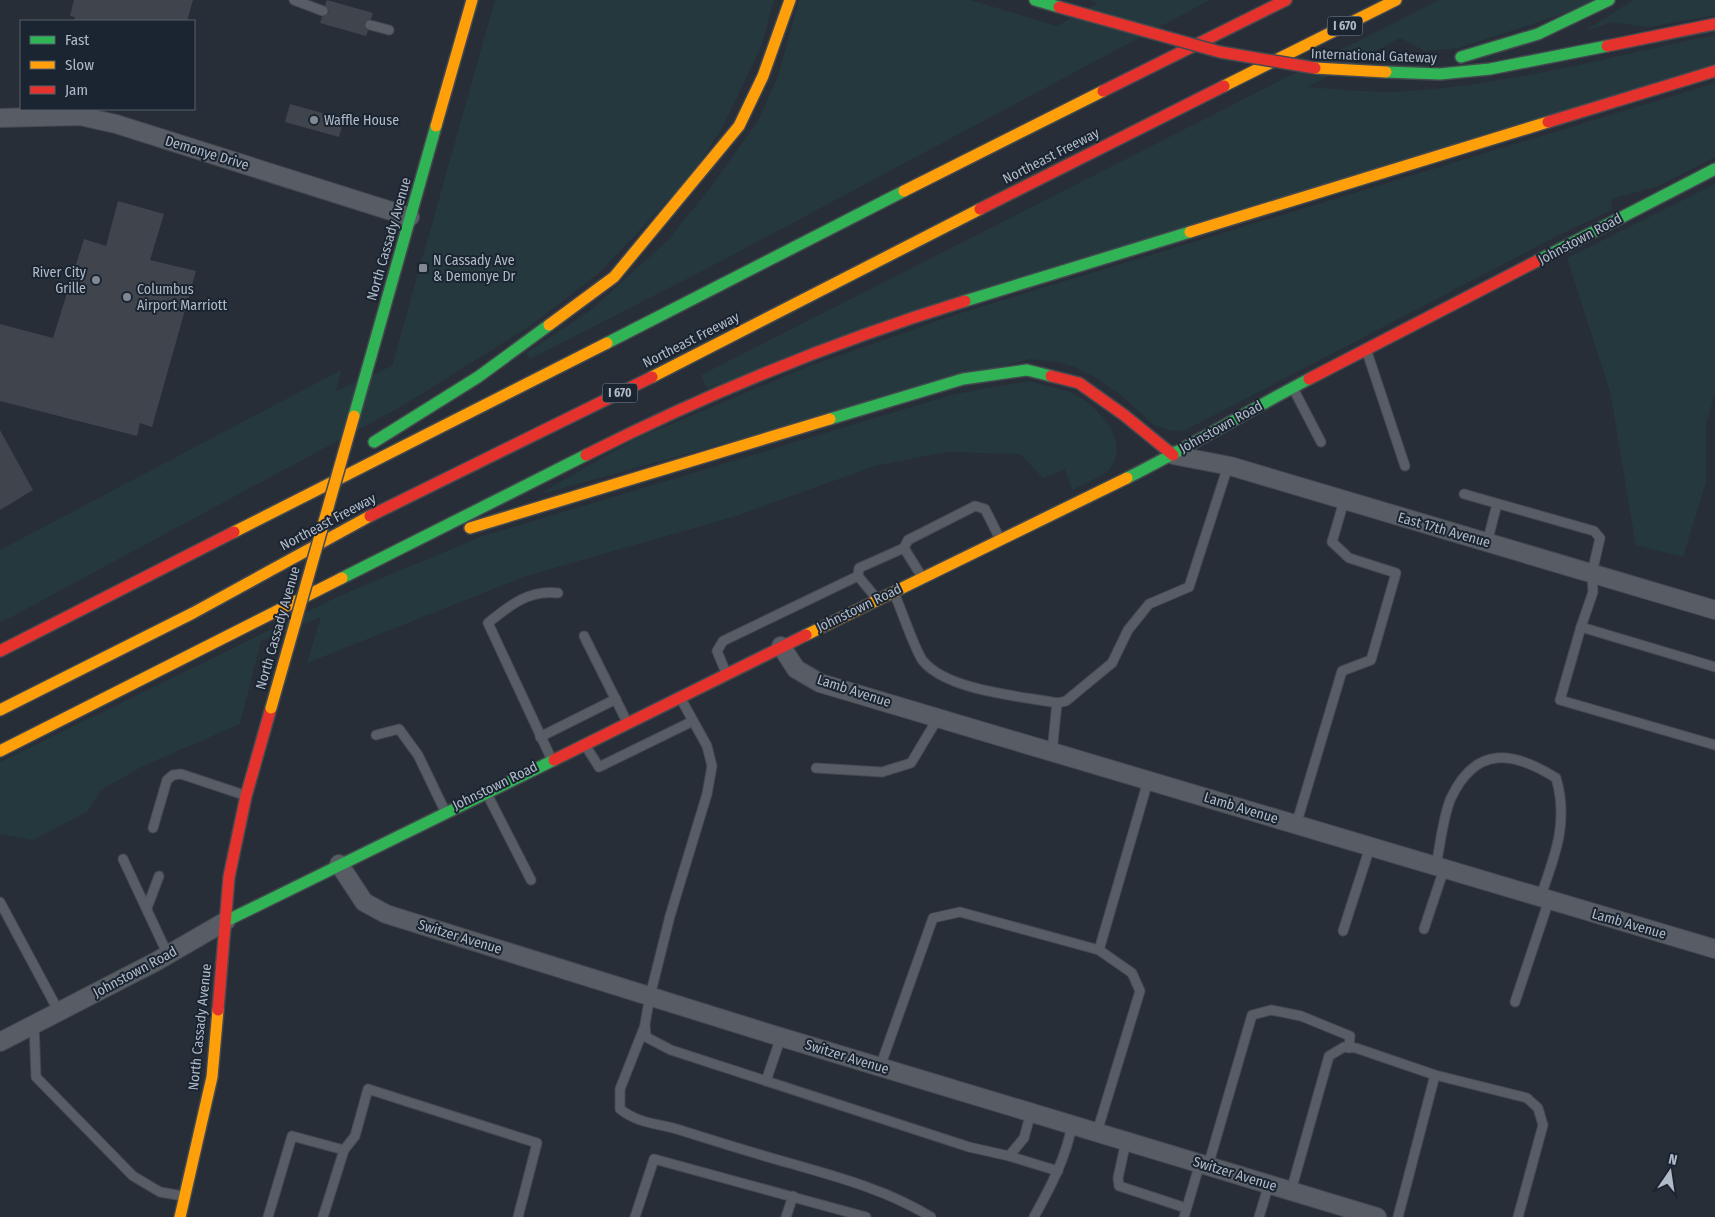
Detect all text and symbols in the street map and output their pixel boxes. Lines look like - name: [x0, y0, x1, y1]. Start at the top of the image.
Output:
- road number: I 670: [1328, 16, 1362, 36]
- legend: [20, 20, 195, 110]
- text: Fast: [65, 31, 89, 49]
- street label: International Gateway: [1311, 45, 1438, 67]
- text: Slow: [65, 56, 94, 74]
- text: Jam: [65, 81, 88, 99]
- place label: Waffle House: [324, 112, 399, 129]
- marker: Waffle House: [308, 114, 320, 126]
- street label: Northeast Freeway: [1000, 124, 1103, 188]
- street label: Demonye Drive: [163, 132, 251, 174]
- street label: North Cassady Avenue: [363, 175, 415, 303]
- street label: Johnstown Road: [1535, 210, 1625, 268]
- place label: N Cassady Ave & Demonye Dr: [433, 252, 516, 285]
- marker: N Cassady Ave & Demonye Dr: [417, 262, 429, 274]
- place label: River City Grille: [32, 264, 87, 297]
- marker: River City Grille: [90, 274, 102, 286]
- place label: Columbus Airport Marriott: [137, 281, 227, 314]
- marker: Columbus Airport Marriott: [121, 291, 133, 303]
- street label: Northeast Freeway: [640, 308, 743, 372]
- road number: I 670: [602, 383, 638, 402]
- street label: Johnstown Road: [1176, 397, 1266, 457]
- street label: Northeast Freeway: [277, 489, 379, 554]
- street label: East 17th Avenue: [1396, 509, 1492, 551]
- street label: North Cassady Avenue: [252, 564, 304, 692]
- street label: Johnstown Road: [814, 580, 904, 636]
- street label: Lamb Avenue: [815, 671, 893, 711]
- street label: Johnstown Road: [450, 758, 540, 814]
- street label: Lamb Avenue: [1202, 789, 1280, 827]
- street label: Lamb Avenue: [1590, 905, 1668, 943]
- street label: Switzer Avenue: [416, 916, 504, 958]
- street label: Johnstown Road: [90, 943, 180, 1001]
- street label: North Cassady Avenue: [185, 963, 215, 1091]
- street label: Switzer Avenue: [803, 1036, 891, 1078]
- north arrow: [1645, 1147, 1695, 1197]
- text: N: [1667, 1151, 1679, 1169]
- street label: Switzer Avenue: [1191, 1153, 1279, 1195]

